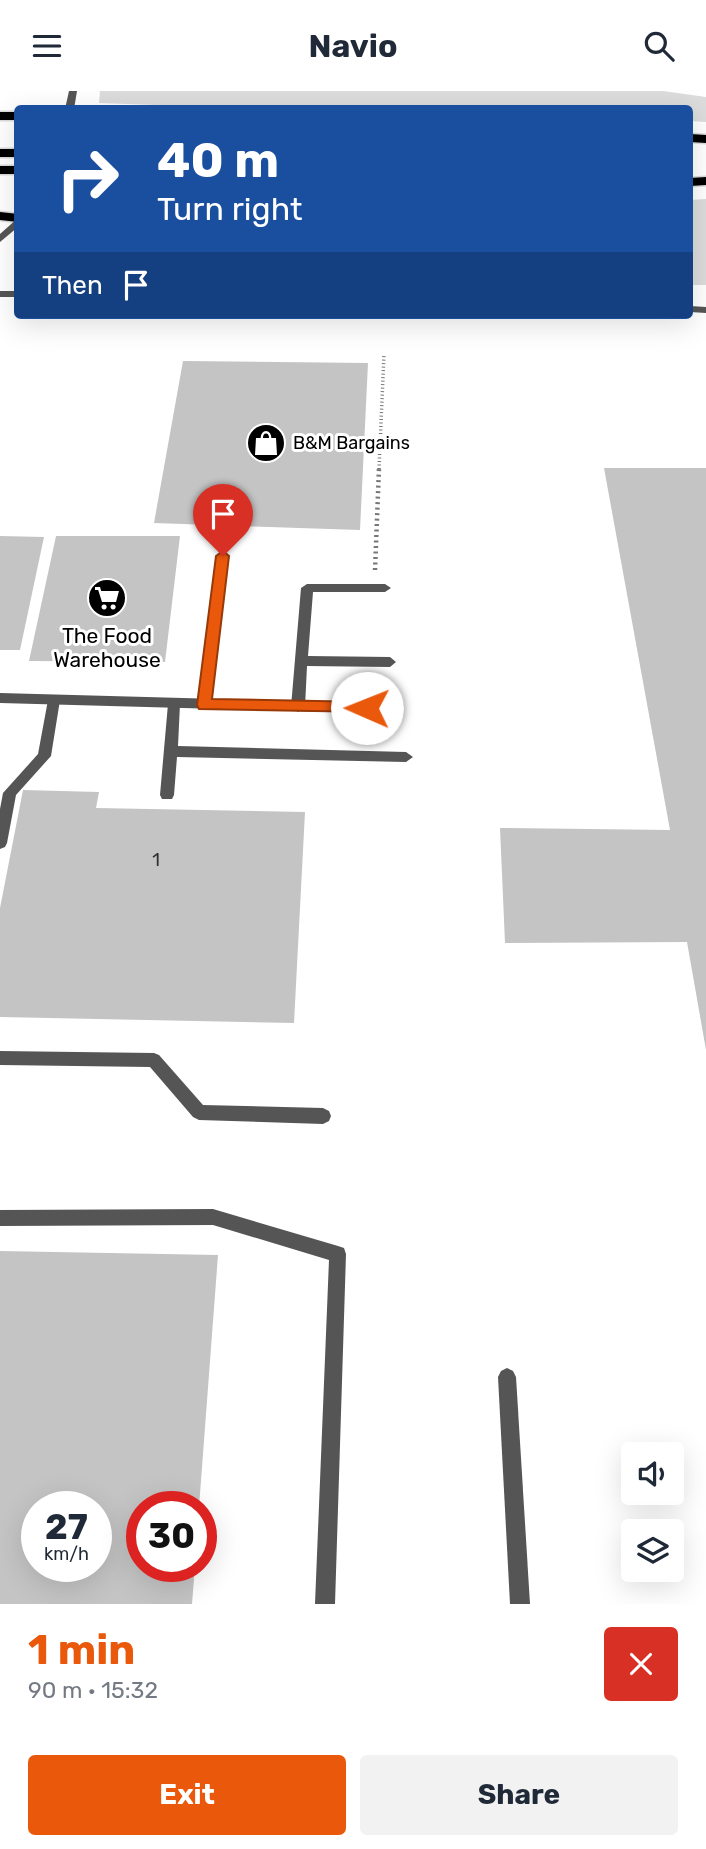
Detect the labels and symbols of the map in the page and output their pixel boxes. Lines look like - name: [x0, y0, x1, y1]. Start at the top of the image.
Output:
- shop icon: B&M Bargains: [245, 422, 287, 464]
- place label: B&M Bargains: [293, 432, 410, 454]
- pin: [193, 484, 253, 556]
- supermarket icon: The Food Warehouse: [86, 577, 128, 619]
- place label: The Food Warehouse: [53, 623, 161, 672]
- position arrow: [330, 671, 404, 745]
- house number: 1: [152, 849, 160, 871]
- speed limit sign: 30: [126, 1491, 217, 1582]

